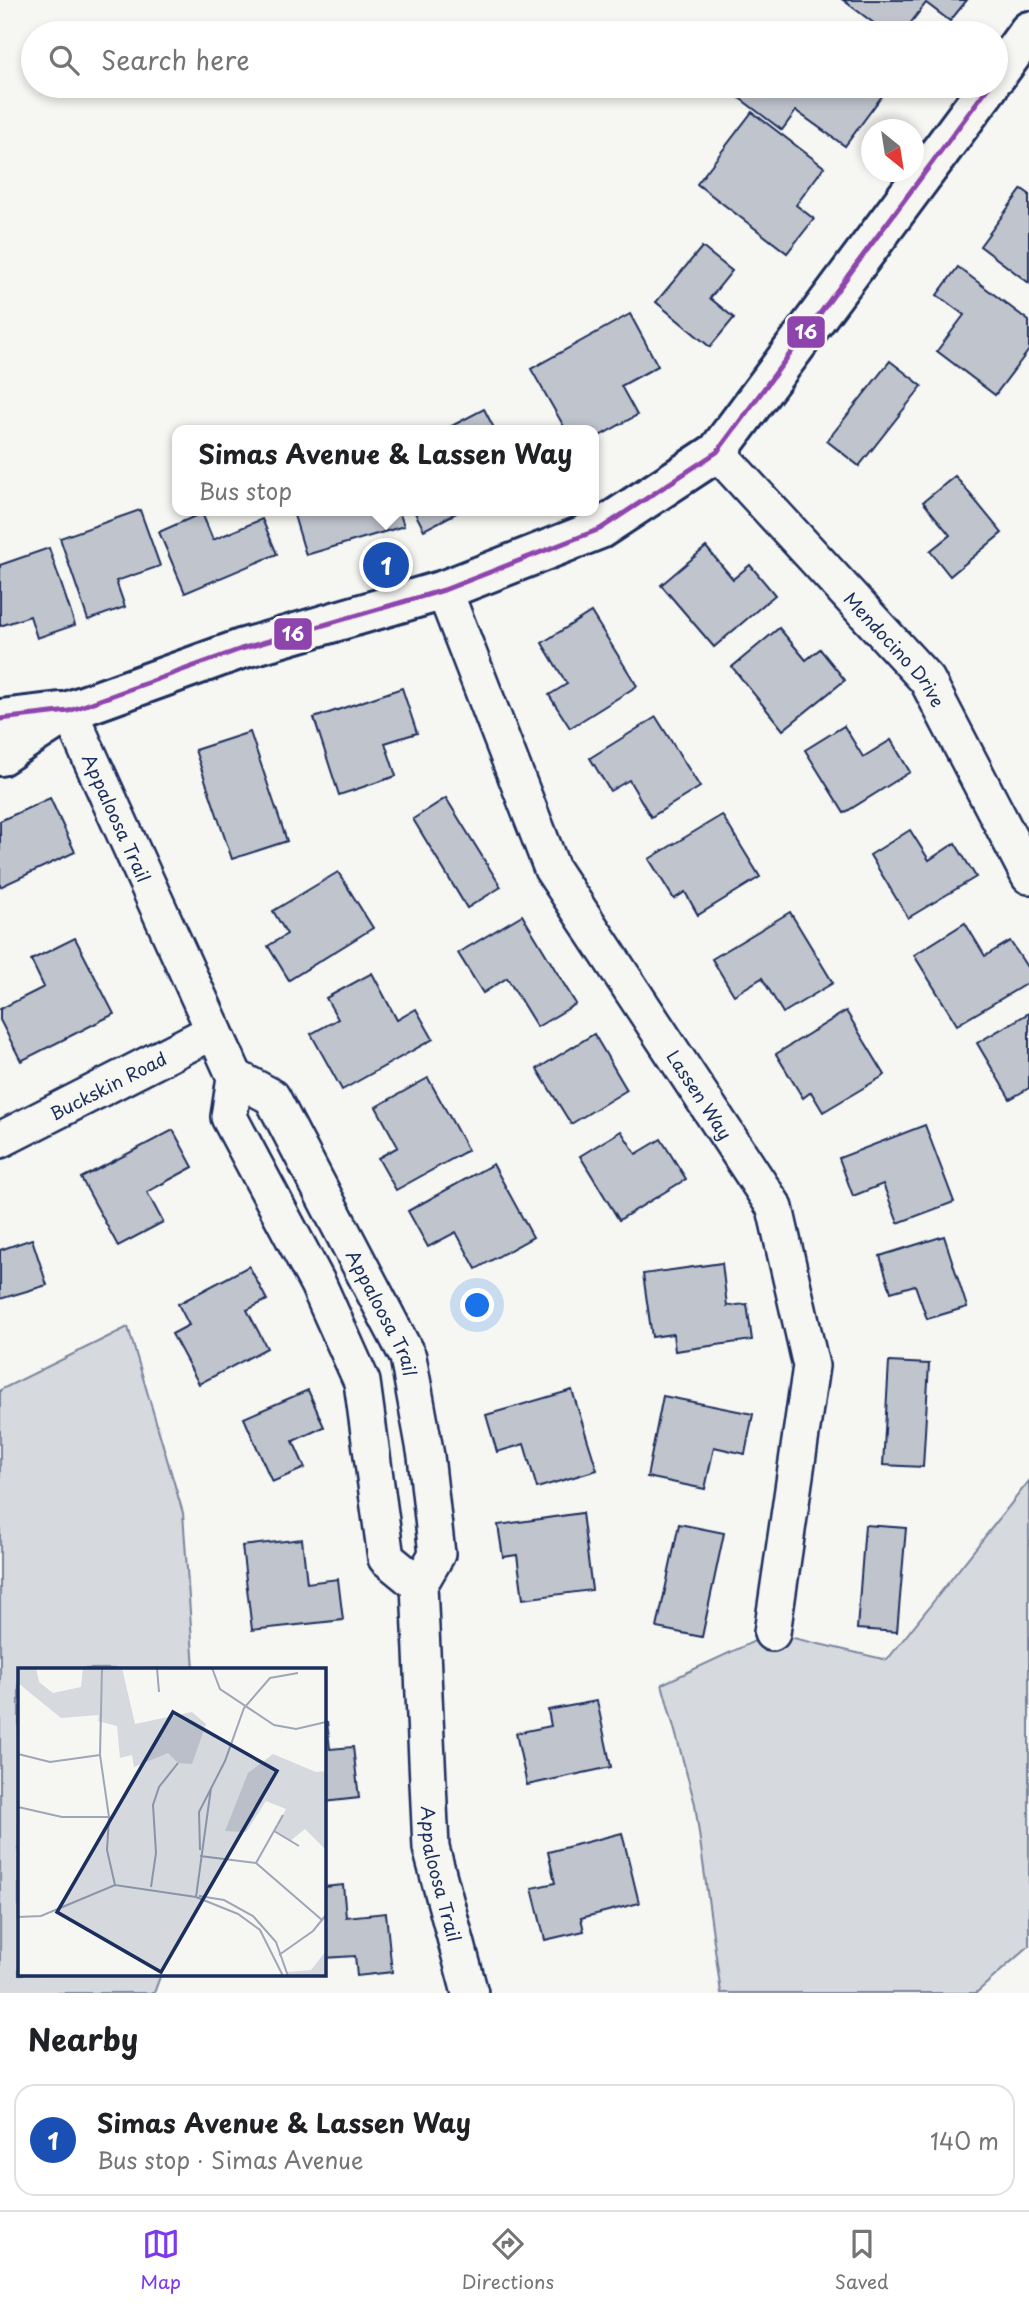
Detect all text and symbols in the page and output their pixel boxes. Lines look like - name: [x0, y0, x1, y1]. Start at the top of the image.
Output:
- search box: [21, 21, 1008, 98]
- text: Search here: [101, 40, 250, 79]
- icon: search: [45, 41, 83, 79]
- north arrow: [861, 119, 924, 182]
- line badge: 16: [786, 315, 826, 349]
- text: 16: [795, 317, 817, 345]
- popup: [172, 425, 599, 516]
- text: Simas Avenue & Lassen Way: [199, 434, 572, 473]
- text: Bus stop: [199, 473, 292, 508]
- pin: 1: [363, 539, 409, 591]
- street label: Mendocino Drive: [838, 585, 952, 712]
- line badge: 16: [273, 617, 313, 651]
- text: 16: [282, 619, 304, 647]
- street label: Appaloosa Trail: [76, 749, 158, 886]
- street label: Buckskin Road: [45, 1044, 171, 1126]
- street label: Lassen Way: [661, 1044, 740, 1145]
- street label: Appaloosa Trail: [340, 1245, 425, 1378]
- your location: [460, 1288, 494, 1322]
- inset map: [18, 1668, 326, 1976]
- street label: Appaloosa Trail: [416, 1805, 469, 1945]
- text: Nearby: [28, 2016, 138, 2061]
- text: Simas Avenue & Lassen Way: [97, 2103, 471, 2142]
- text: 1: [48, 2123, 59, 2158]
- text: 140 m: [930, 2123, 999, 2158]
- text: Bus stop · Simas Avenue: [97, 2142, 364, 2177]
- tab: Map: [140, 2225, 181, 2295]
- tab: Directions: [462, 2225, 554, 2295]
- tab: Saved: [835, 2225, 889, 2295]

